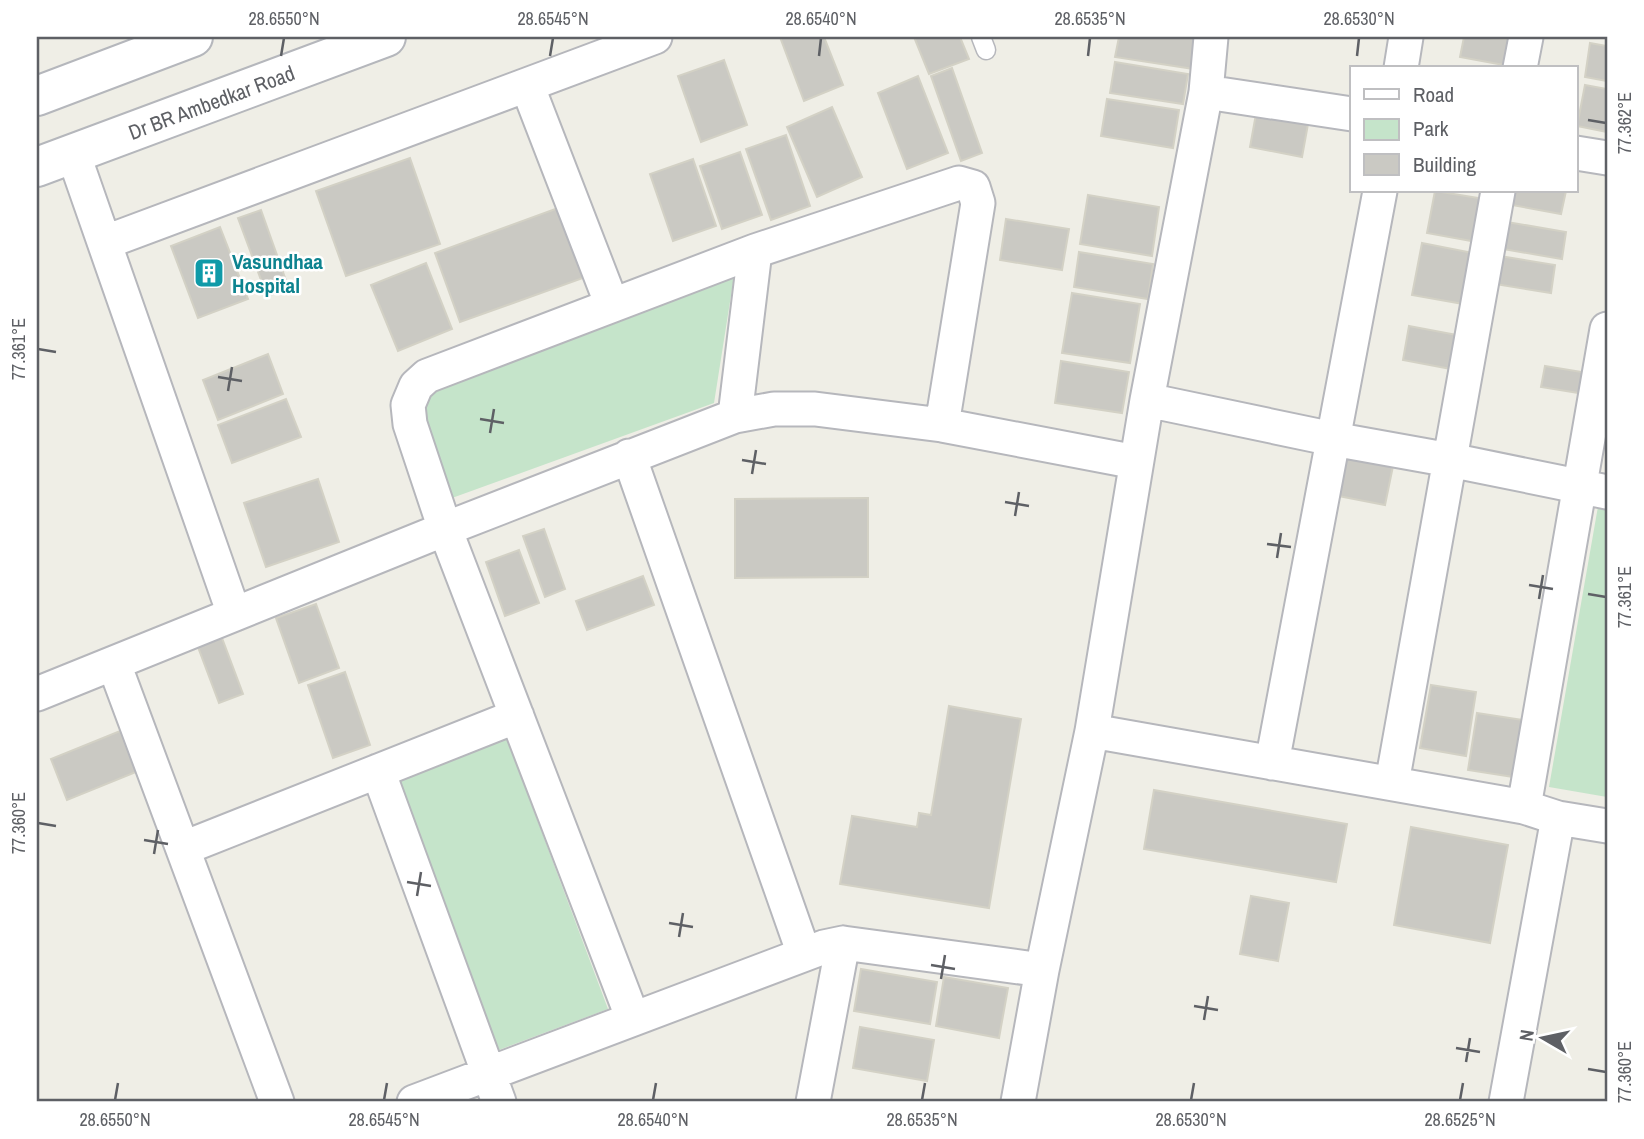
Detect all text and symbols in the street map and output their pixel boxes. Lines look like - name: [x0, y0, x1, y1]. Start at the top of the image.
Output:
- text: 28.6550°N: [248, 6, 320, 31]
- text: 28.6545°N: [517, 6, 589, 31]
- text: 28.6540°N: [785, 6, 857, 31]
- text: 28.6535°N: [1054, 6, 1126, 31]
- text: 28.6530°N: [1323, 6, 1395, 31]
- street label: Dr BR Ambedkar Road: [124, 58, 298, 146]
- legend: [1350, 66, 1578, 192]
- text: Road: [1413, 80, 1454, 109]
- text: 77.362°E: [1612, 92, 1637, 154]
- text: Park: [1413, 114, 1449, 143]
- text: Building: [1413, 150, 1477, 179]
- place label: Vasundhaa Hospital: [232, 247, 323, 300]
- building icon: Vasundhaa Hospital: [192, 256, 226, 290]
- text: 77.361°E: [6, 318, 31, 380]
- text: 77.361°E: [1612, 566, 1637, 628]
- text: 77.360°E: [6, 792, 31, 854]
- north arrow: [1508, 1002, 1578, 1072]
- text: N: [1512, 1028, 1540, 1043]
- text: 77.360°E: [1612, 1041, 1637, 1103]
- text: 28.6550°N: [79, 1107, 151, 1132]
- text: 28.6545°N: [348, 1107, 420, 1132]
- text: 28.6540°N: [617, 1107, 689, 1132]
- text: 28.6535°N: [886, 1107, 958, 1132]
- text: 28.6530°N: [1155, 1107, 1227, 1132]
- text: 28.6525°N: [1424, 1107, 1496, 1132]

